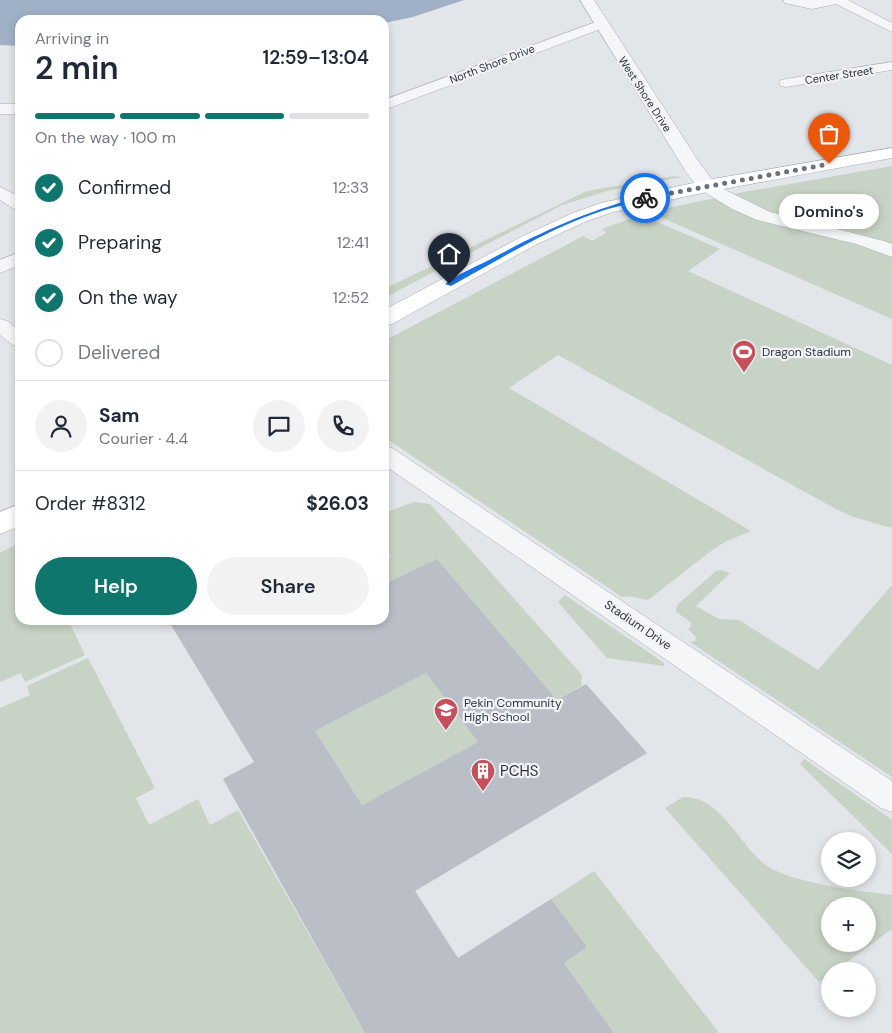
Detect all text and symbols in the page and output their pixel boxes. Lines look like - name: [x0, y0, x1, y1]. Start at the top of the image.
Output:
- text: Arriving in: [35, 28, 109, 49]
- street label: North Shore Drive: [447, 41, 537, 87]
- text: 12:59–13:04: [263, 45, 369, 70]
- text: 2 min: [35, 47, 119, 89]
- street label: West Shore Drive: [615, 54, 675, 134]
- street label: Center Street: [804, 63, 874, 87]
- pin: [808, 113, 850, 164]
- icon: bag: [815, 120, 843, 148]
- text: On the way · 100 m: [35, 127, 176, 148]
- courier: [620, 173, 670, 223]
- icon: check: [35, 174, 63, 202]
- text: Confirmed: [78, 175, 171, 200]
- text: 12:33: [333, 177, 369, 198]
- icon: bike: [631, 184, 659, 212]
- callout: Domino's: [779, 194, 879, 229]
- text: Domino's: [794, 201, 864, 222]
- icon: check: [35, 229, 63, 257]
- text: Preparing: [78, 230, 162, 255]
- text: 12:41: [337, 232, 369, 253]
- pin: [428, 233, 470, 284]
- icon: home: [435, 240, 463, 268]
- icon: check: [35, 284, 63, 312]
- text: On the way: [78, 285, 178, 310]
- text: 12:52: [333, 287, 369, 308]
- sports icon: Dragon Stadium: [731, 339, 757, 373]
- text: Delivered: [78, 340, 160, 365]
- place label: Dragon Stadium: [762, 344, 851, 360]
- button: person: [35, 400, 87, 452]
- button: chat: [253, 400, 305, 452]
- button: phone: [317, 400, 369, 452]
- text: Sam: [99, 403, 140, 428]
- text: Courier · 4.4: [99, 428, 188, 449]
- text: Order #8312: [35, 491, 146, 516]
- text: $26.03: [306, 491, 369, 516]
- button: Help: [35, 557, 197, 615]
- button: Share: [207, 557, 369, 615]
- street label: Stadium Drive: [601, 597, 675, 653]
- place label: Pekin Community High School: [464, 695, 562, 725]
- school or university icon: Pekin Community High School: [433, 697, 459, 731]
- building icon: PCHS: [470, 758, 496, 792]
- place label: PCHS: [500, 761, 539, 781]
- map controls: [821, 832, 876, 1017]
- button: layers: [821, 832, 876, 887]
- button: +: [821, 897, 876, 952]
- button: −: [821, 962, 876, 1017]

